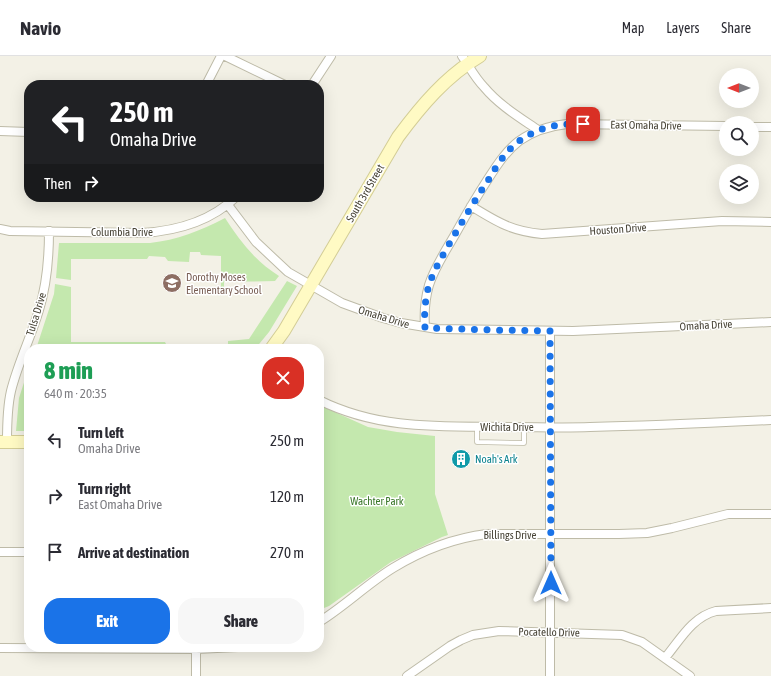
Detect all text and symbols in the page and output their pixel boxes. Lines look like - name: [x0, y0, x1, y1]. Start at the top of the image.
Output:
- text: Navio: [20, 17, 61, 39]
- text: Map: [622, 20, 644, 36]
- text: Layers: [666, 20, 699, 36]
- text: Share: [721, 20, 751, 36]
- north arrow: [719, 68, 759, 108]
- map controls: [719, 68, 759, 204]
- icon: left: [44, 96, 96, 148]
- text: 250 m: [110, 96, 173, 128]
- pin: [566, 107, 600, 141]
- icon: arrive: [572, 113, 594, 135]
- button: search: [719, 116, 759, 156]
- street label: East Omaha Drive: [610, 118, 682, 132]
- text: Omaha Drive: [110, 129, 196, 150]
- street label: South 3rd Street: [344, 162, 386, 224]
- button: layers: [719, 164, 759, 204]
- icon: right: [80, 172, 102, 194]
- text: Then: [44, 175, 72, 192]
- street label: Houston Drive: [589, 221, 647, 237]
- street label: Columbia Drive: [91, 226, 153, 238]
- place label: Dorothy Moses Elementary School: [186, 271, 262, 296]
- school or university icon: Dorothy Moses Elementary School: [161, 272, 183, 294]
- street label: Tulsa Drive: [24, 291, 48, 337]
- street label: Omaha Drive: [357, 304, 411, 330]
- street label: Omaha Drive: [679, 318, 733, 332]
- text: 8 min: [44, 357, 93, 384]
- button: close: [262, 357, 304, 399]
- text: 640 m · 20:35: [44, 386, 107, 401]
- street label: Wichita Drive: [480, 421, 534, 433]
- text: Turn left: [78, 424, 124, 441]
- icon: left: [44, 429, 66, 451]
- text: 250 m: [270, 432, 304, 449]
- text: Omaha Drive: [78, 441, 140, 456]
- building icon: Noah's Ark: [450, 448, 472, 470]
- place label: Noah's Ark: [475, 453, 518, 465]
- text: Turn right: [78, 480, 131, 497]
- icon: right: [44, 485, 66, 507]
- text: 120 m: [270, 488, 304, 505]
- park label: Wachter Park: [350, 495, 404, 507]
- text: East Omaha Drive: [78, 497, 162, 512]
- street label: Billings Drive: [484, 529, 536, 541]
- icon: arrive: [44, 541, 66, 563]
- text: Arrive at destination: [78, 544, 189, 561]
- text: 270 m: [270, 544, 304, 561]
- position arrow: [530, 562, 572, 604]
- button: Exit: [44, 598, 170, 644]
- button: Share: [178, 598, 304, 644]
- street label: Pocatello Drive: [518, 625, 580, 639]

